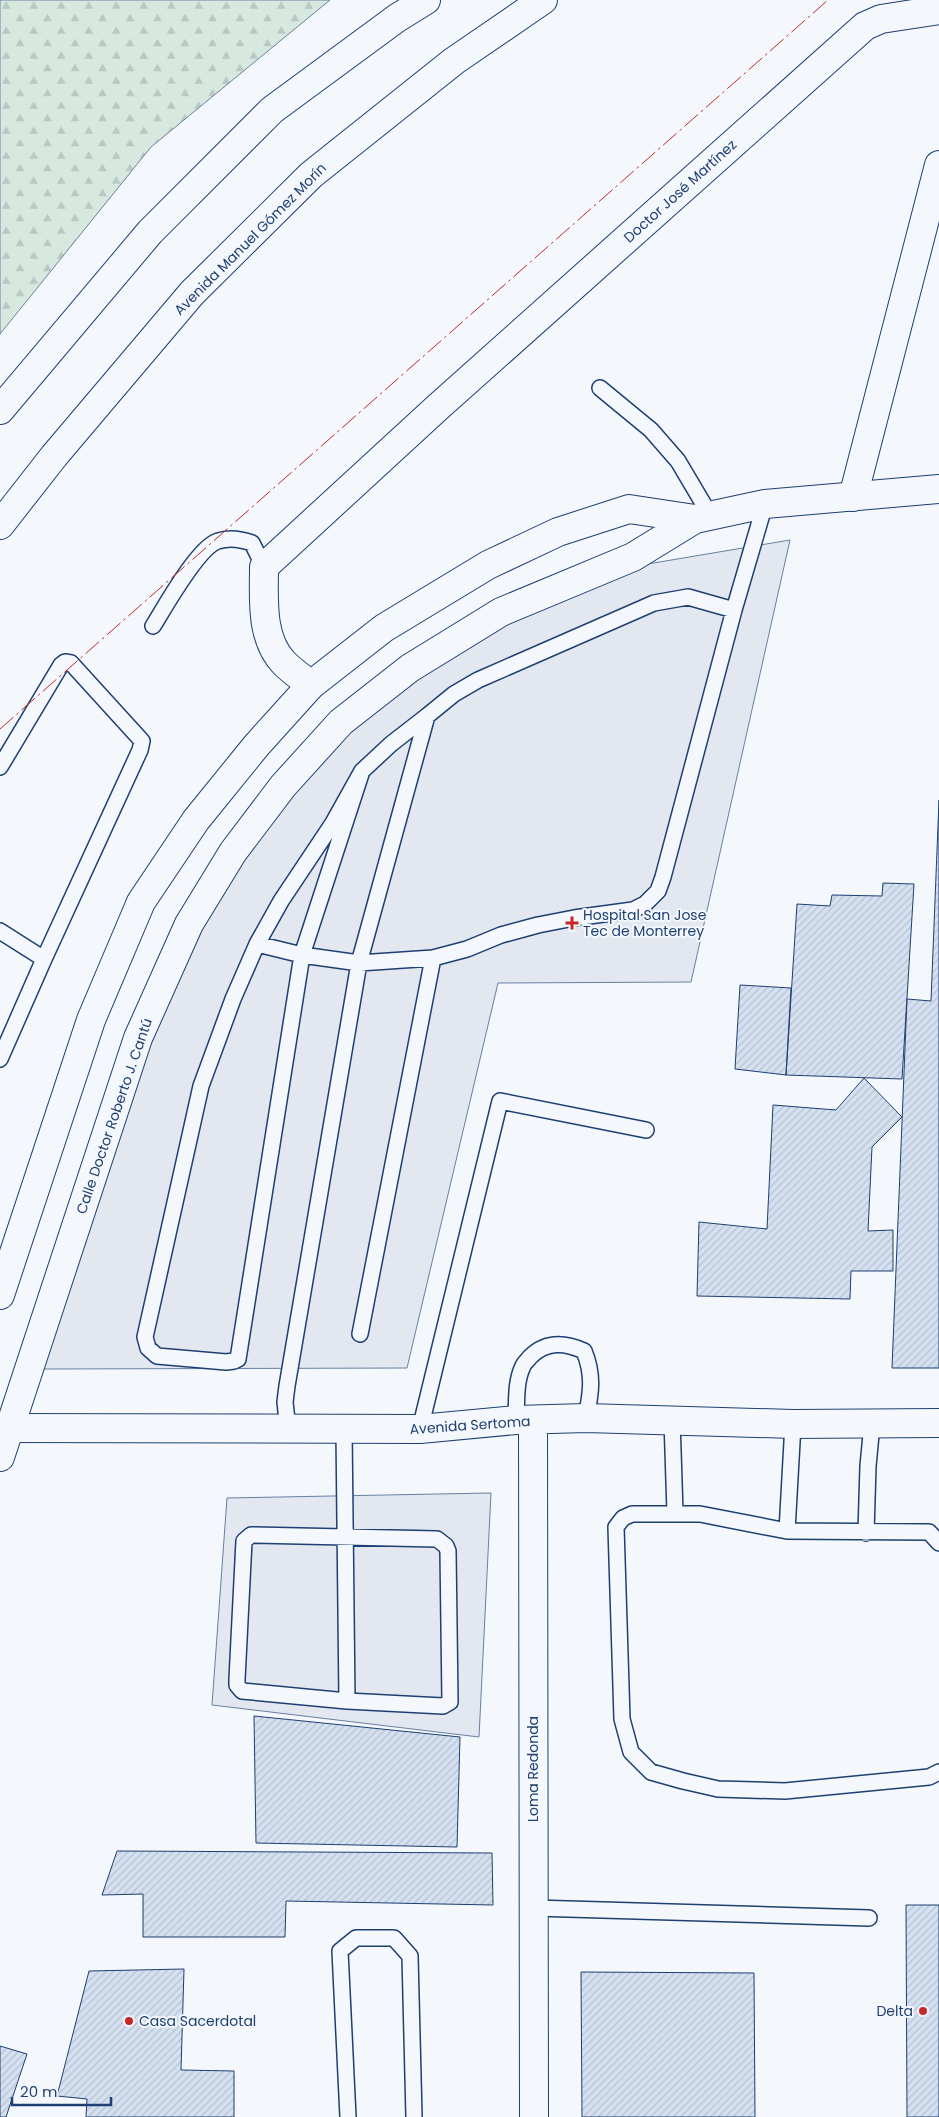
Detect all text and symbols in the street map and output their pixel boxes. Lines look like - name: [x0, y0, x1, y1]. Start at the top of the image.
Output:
- street label: Doctor José Martínez: [619, 135, 741, 247]
- street label: Avenida Manuel Gómez Morín: [169, 158, 331, 320]
- place label: Hospital San Jose Tec de Monterrey: [583, 905, 707, 941]
- marker: Hospital San Jose Tec de Monterrey: [565, 916, 579, 930]
- street label: Calle Doctor Roberto J. Cantú: [71, 1015, 157, 1217]
- street label: Avenida Sertoma: [409, 1411, 531, 1439]
- street label: Loma Redonda: [523, 1716, 543, 1822]
- place label: Delta: [876, 2001, 913, 2021]
- marker: Delta: [917, 2005, 929, 2017]
- place label: Casa Sacerdotal: [139, 2011, 256, 2031]
- marker: Casa Sacerdotal: [123, 2015, 135, 2027]
- scale bar: [12, 2074, 111, 2106]
- text: 20 m: [20, 2081, 58, 2102]

